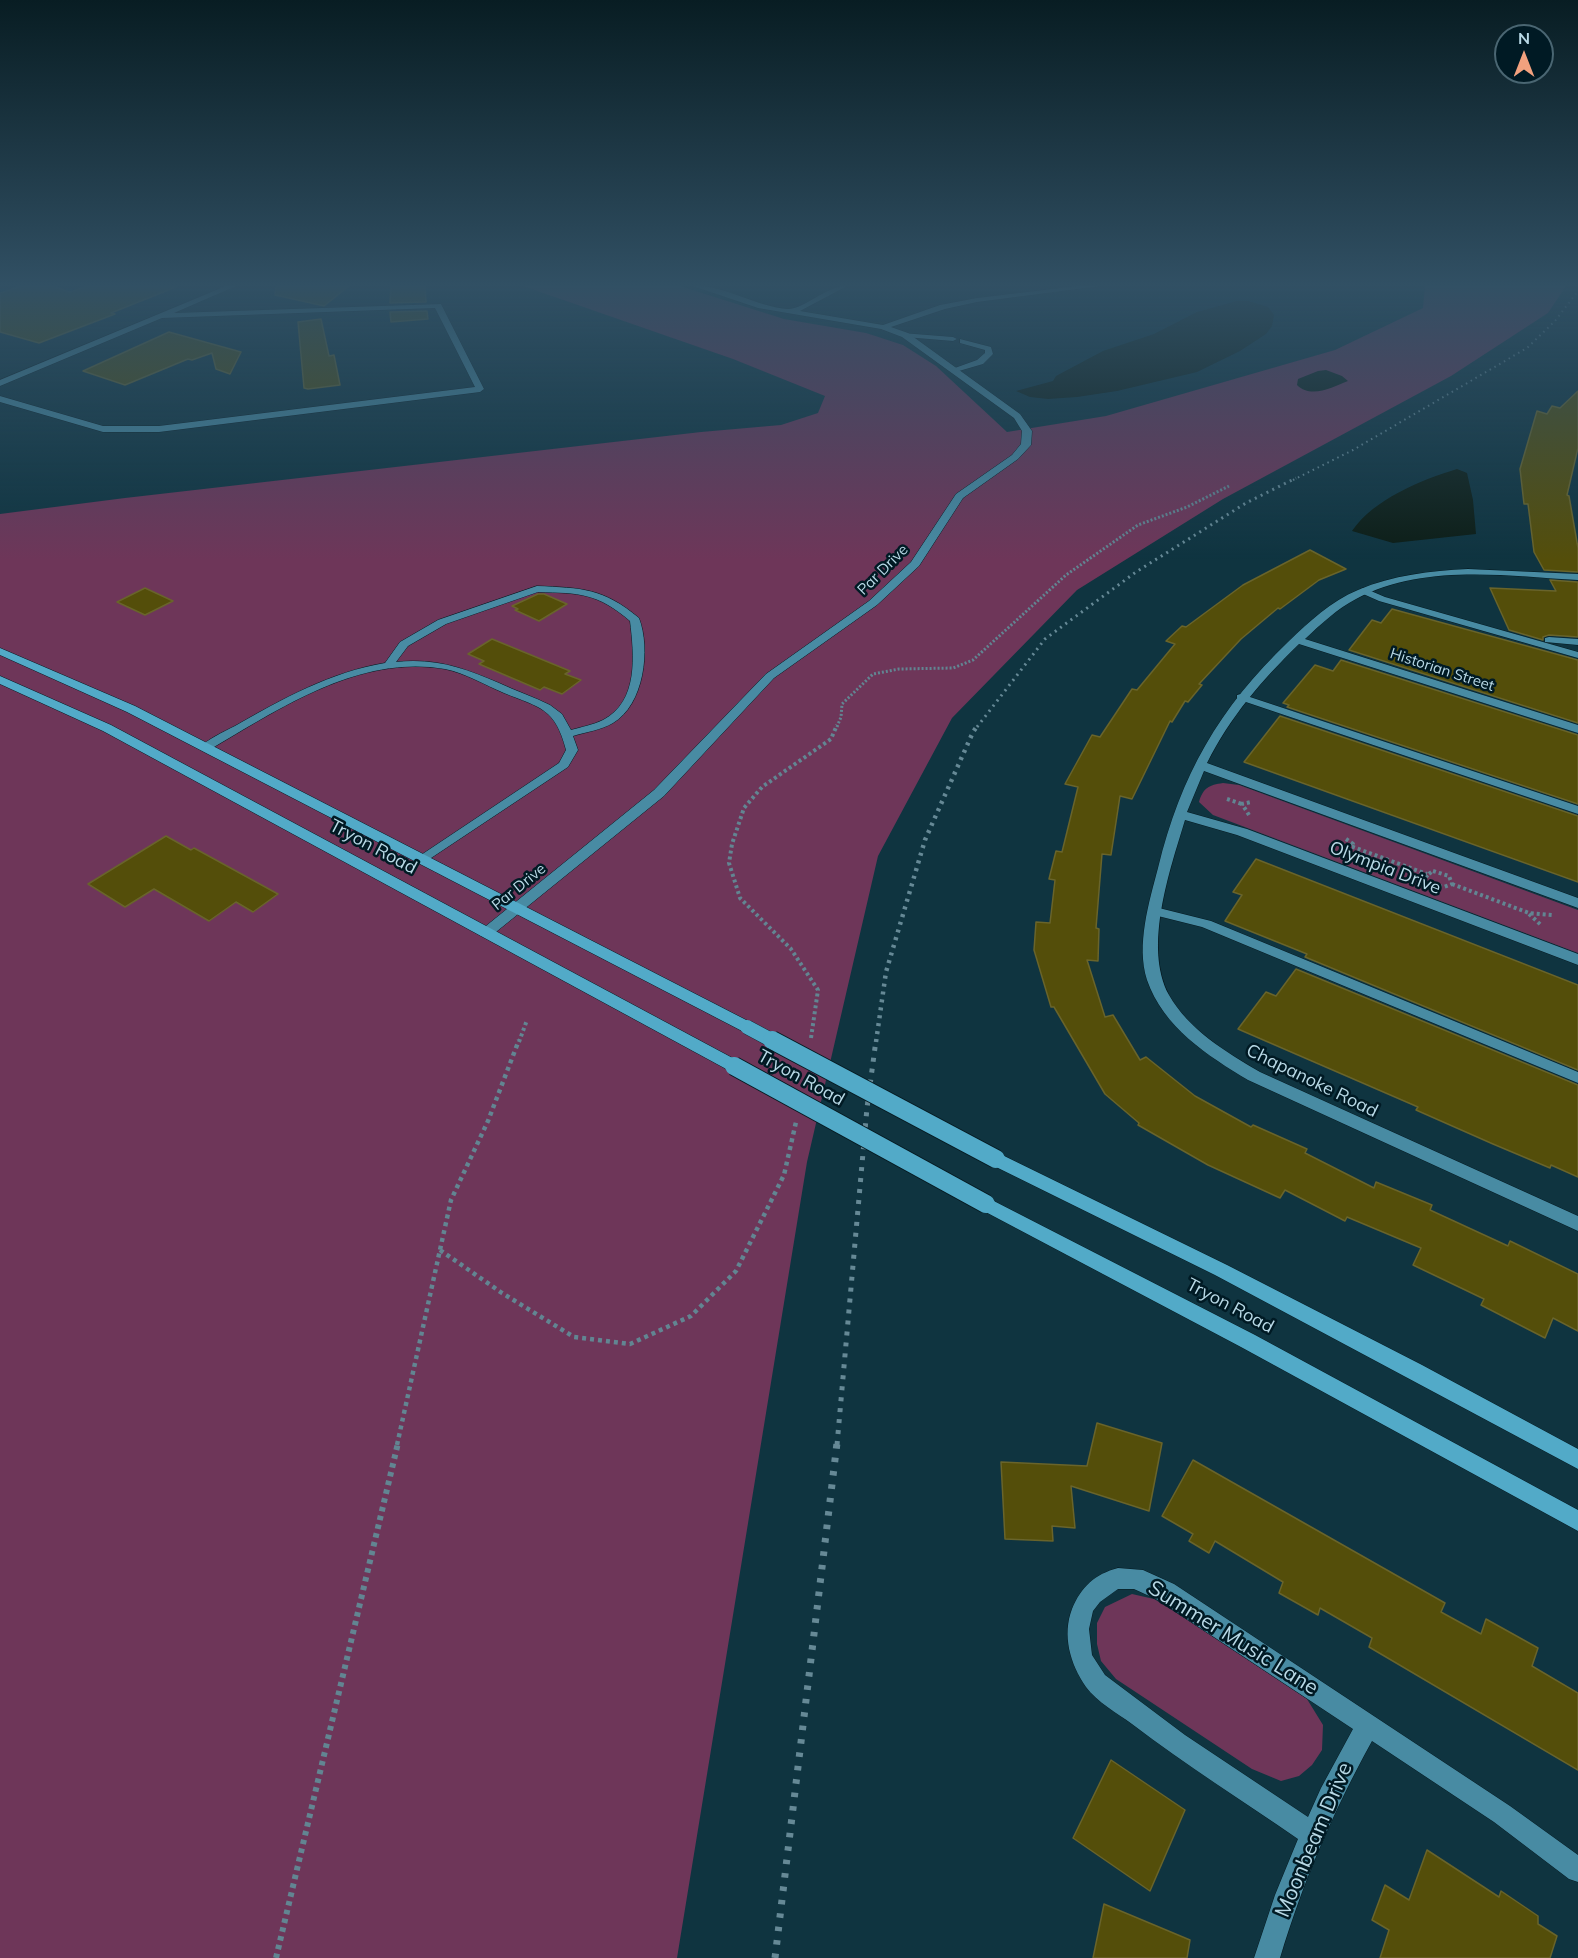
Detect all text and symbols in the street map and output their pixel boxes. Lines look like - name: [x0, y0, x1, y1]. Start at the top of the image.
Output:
- north arrow: [1494, 24, 1554, 84]
- text: N: [1518, 28, 1530, 48]
- street label: Par Drive: [854, 541, 912, 599]
- street label: Historian Street: [1388, 645, 1496, 695]
- street label: Tryon Road: [326, 815, 420, 879]
- street label: Olympia Drive: [1326, 837, 1444, 899]
- street label: Par Drive: [488, 860, 550, 914]
- street label: Chapanoke Road: [1243, 1040, 1381, 1122]
- street label: Tryon Road: [754, 1045, 848, 1111]
- street label: Tryon Road: [1183, 1274, 1277, 1338]
- street label: Summer Music Lane: [1143, 1575, 1323, 1701]
- street label: Moonbeam Drive: [1270, 1759, 1358, 1921]

